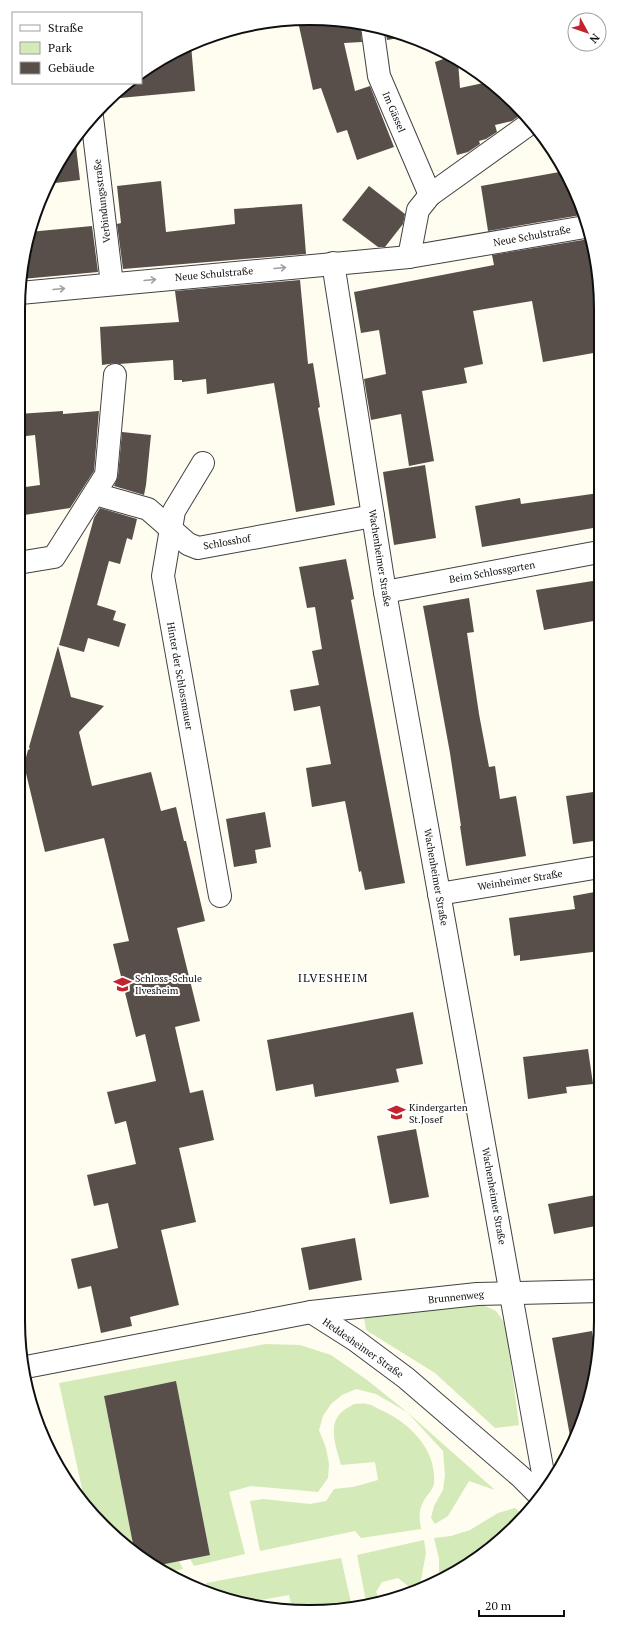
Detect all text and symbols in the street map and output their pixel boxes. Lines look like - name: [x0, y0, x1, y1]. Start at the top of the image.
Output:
- legend: [12, 12, 142, 84]
- north arrow: [567, 12, 607, 52]
- text: Straße: [48, 20, 83, 35]
- text: N: [586, 31, 603, 47]
- text: Park: [48, 40, 73, 55]
- text: Gebäude: [48, 60, 94, 75]
- street label: Im Gässel: [380, 90, 408, 134]
- street label: Verbindungsstraße: [90, 158, 114, 244]
- street label: Neue Schulstraße: [492, 223, 572, 249]
- street label: Neue Schulstraße: [174, 264, 254, 284]
- one-way arrow: [273, 265, 286, 272]
- one-way arrow: [143, 277, 156, 284]
- one-way arrow: [52, 285, 65, 293]
- street label: Wachenheimer Straße: [366, 508, 394, 608]
- street label: Schlosshof: [202, 531, 252, 553]
- street label: Beim Schlossgarten: [448, 558, 536, 586]
- street label: Hinter der Schlossmauer: [164, 621, 196, 731]
- street label: Wachenheimer Straße: [421, 827, 451, 927]
- street label: Weinheimer Straße: [477, 867, 563, 893]
- district label: ILVESHEIM: [298, 970, 368, 985]
- place label: Schloss-Schule Ilvesheim: [135, 972, 202, 997]
- school or university icon: Schloss-Schule Ilvesheim: [112, 974, 132, 994]
- place label: Kindergarten St.Josef: [409, 1101, 468, 1126]
- school or university icon: Kindergarten St.Josef: [386, 1103, 406, 1123]
- street label: Wachenheimer Straße: [479, 1146, 509, 1246]
- street label: Brunnenweg: [427, 1288, 485, 1306]
- street label: Heddesheimer Straße: [320, 1315, 406, 1381]
- scale bar: [479, 1592, 564, 1618]
- text: 20 m: [485, 1598, 512, 1613]

